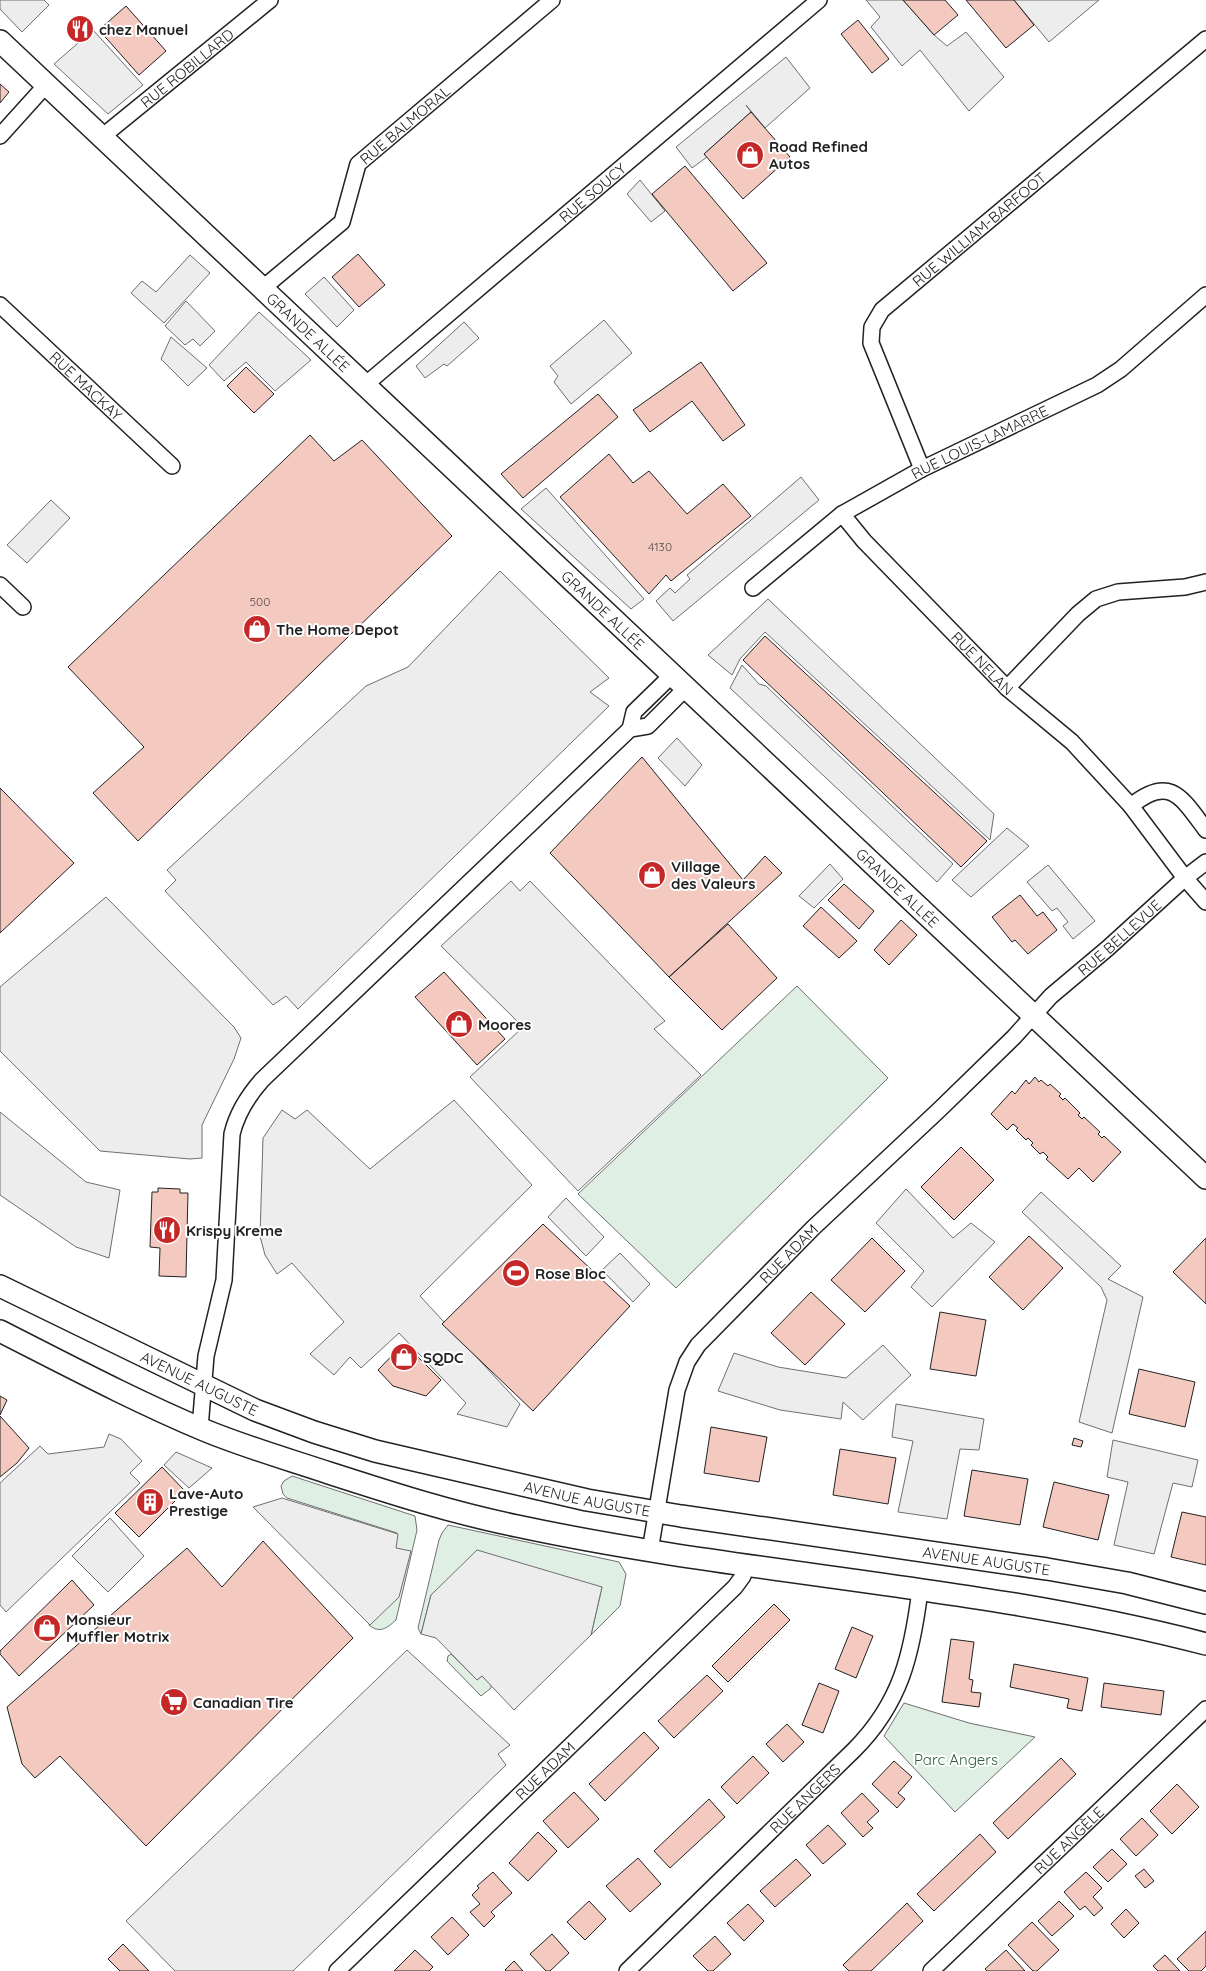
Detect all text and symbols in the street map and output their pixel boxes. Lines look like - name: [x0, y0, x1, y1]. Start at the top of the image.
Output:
- restaurant icon: chez Manuel: [65, 14, 95, 44]
- place label: chez Manuel: [99, 20, 188, 39]
- street label: RUE ROBILLARD: [136, 24, 237, 111]
- street label: RUE BALMORAL: [355, 81, 454, 168]
- place label: Road Refined Autos: [769, 137, 868, 173]
- shop icon: Road Refined Autos: [735, 140, 765, 170]
- street label: RUE SOUCY: [555, 158, 630, 226]
- street label: RUE WILLIAM-BARFOOT: [908, 167, 1050, 290]
- street label: GRANDE ALLÉE: [263, 288, 354, 376]
- street label: RUE MACKAY: [46, 347, 127, 425]
- street label: RUE LOUIS-LAMARRE: [907, 401, 1051, 483]
- house number: 4130: [648, 539, 672, 554]
- street label: GRANDE ALLÉE: [558, 566, 649, 653]
- house number: 500: [250, 594, 270, 609]
- shop icon: The Home Depot: [242, 614, 272, 644]
- place label: The Home Depot: [276, 620, 399, 639]
- street label: RUE NELAN: [947, 627, 1018, 699]
- street label: GRANDE ALLÉE: [852, 844, 943, 931]
- place label: Village des Valeurs: [671, 857, 755, 893]
- shop icon: Village des Valeurs: [637, 860, 667, 890]
- street label: RUE BELLEVUE: [1074, 895, 1165, 979]
- shop icon: Moores: [444, 1009, 474, 1039]
- place label: Moores: [478, 1015, 531, 1034]
- restaurant icon: Krispy Kreme: [152, 1215, 182, 1245]
- street label: RUE ADAM: [755, 1219, 822, 1287]
- place label: Krispy Kreme: [186, 1221, 283, 1240]
- sports icon: Rose Bloc: [501, 1258, 531, 1288]
- place label: Rose Bloc: [535, 1264, 606, 1283]
- shop icon: SQDC: [389, 1342, 419, 1372]
- street label: AVENUE AUGUSTE: [138, 1346, 262, 1420]
- place label: SQDC: [423, 1348, 464, 1367]
- street label: AVENUE AUGUSTE: [522, 1476, 652, 1520]
- place label: Lave-Auto Prestige: [169, 1484, 243, 1520]
- building icon: Lave-Auto Prestige: [135, 1487, 165, 1517]
- street label: AVENUE AUGUSTE: [922, 1542, 1051, 1579]
- place label: Monsieur Muffler Motrix: [66, 1610, 170, 1646]
- shop icon: Monsieur Muffler Motrix: [32, 1613, 62, 1643]
- supermarket icon: Canadian Tire: [159, 1687, 189, 1717]
- place label: Canadian Tire: [193, 1693, 294, 1712]
- street label: RUE ADAM: [511, 1737, 579, 1804]
- park label: Parc Angers: [914, 1750, 998, 1769]
- street label: RUE ANGERS: [765, 1759, 844, 1837]
- street label: RUE ANGÈLE: [1030, 1802, 1107, 1878]

